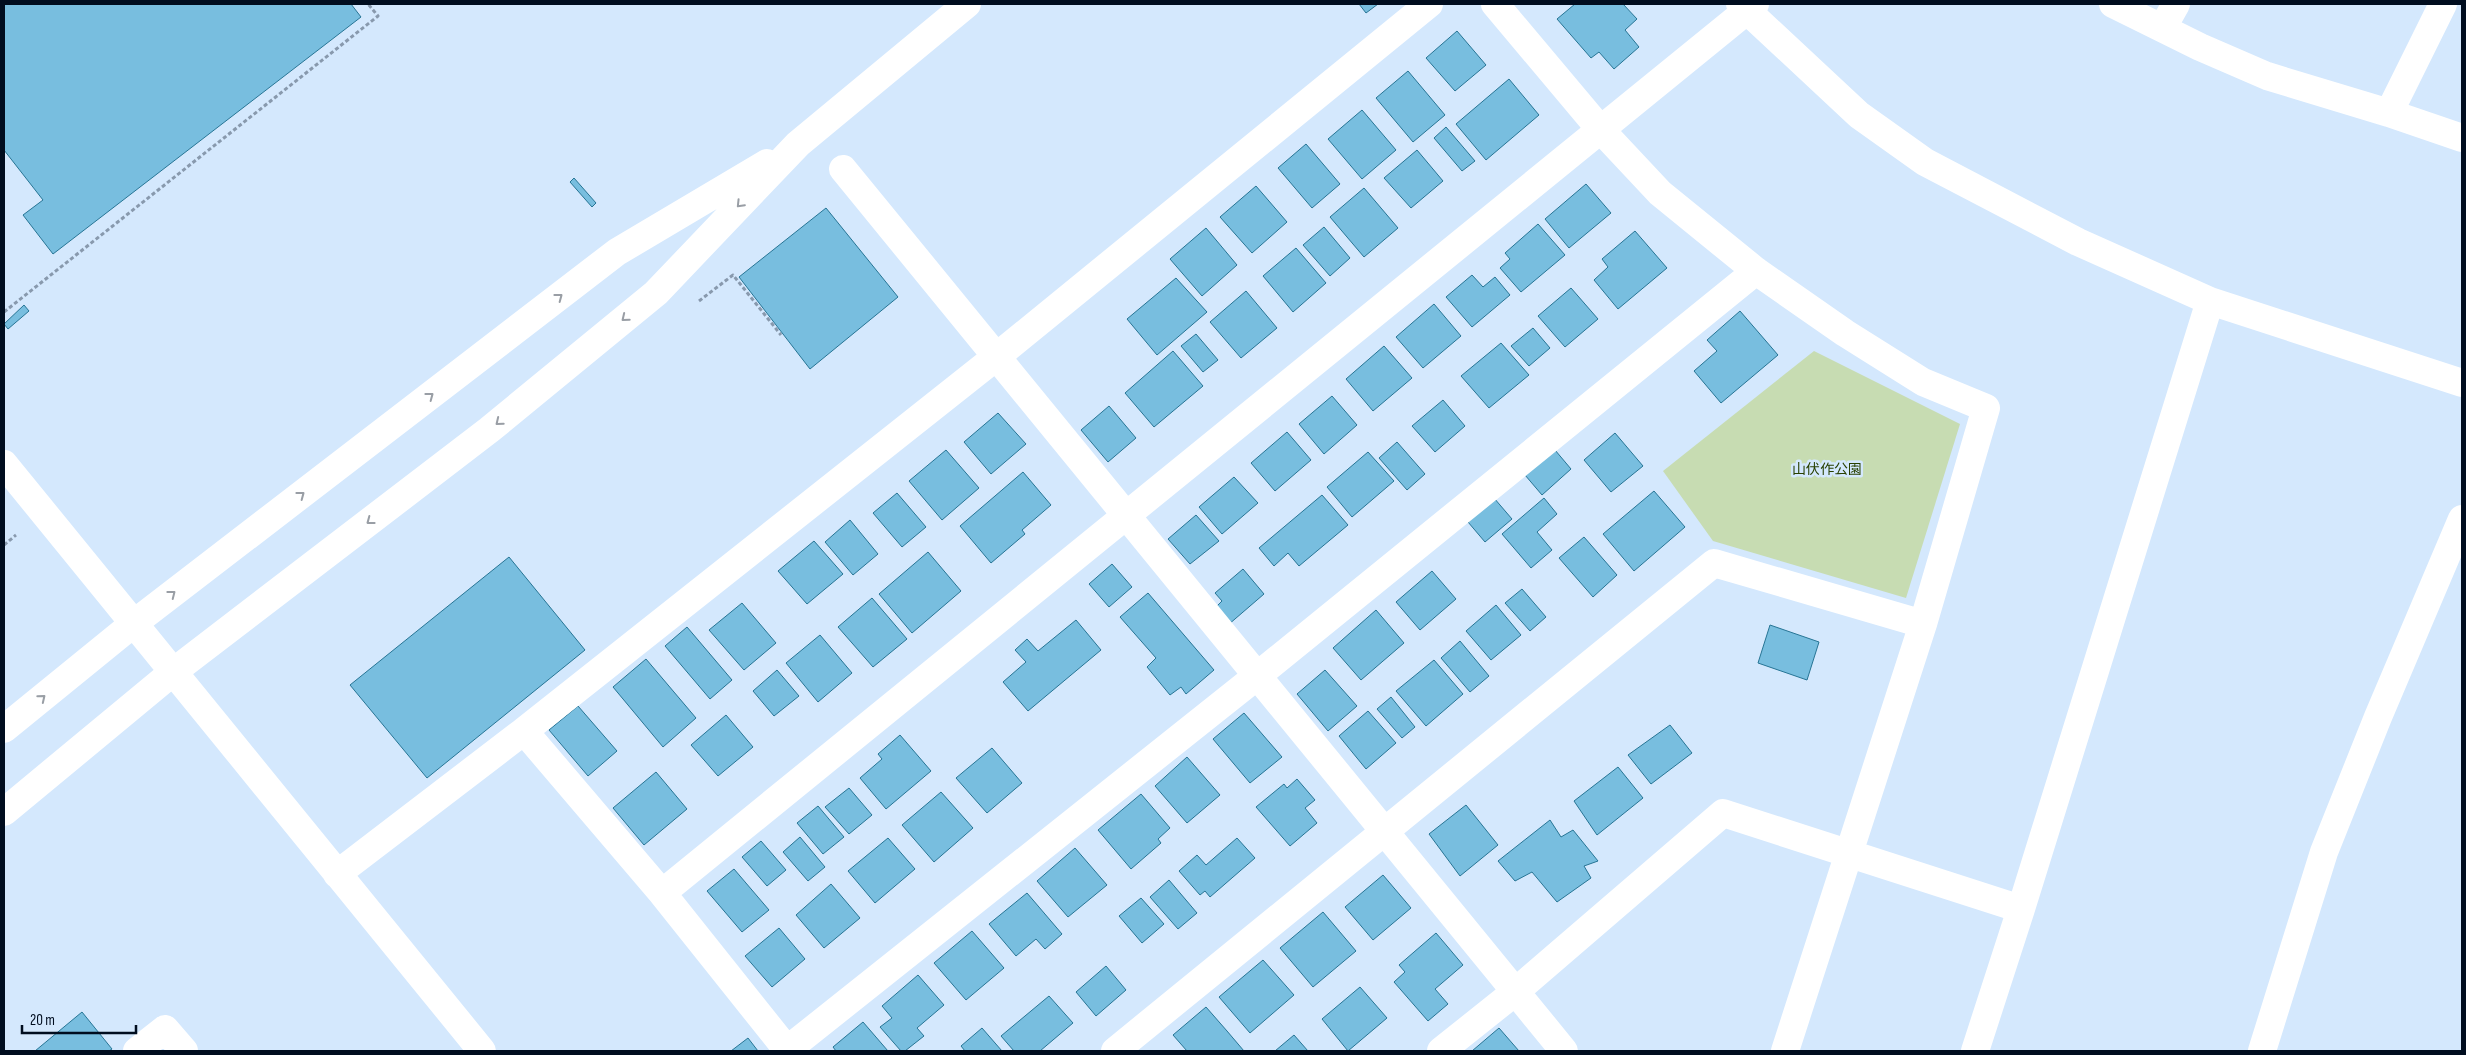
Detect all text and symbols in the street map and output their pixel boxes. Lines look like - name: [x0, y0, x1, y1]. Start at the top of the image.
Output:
- one-way arrow: [737, 199, 746, 208]
- one-way arrow: [553, 294, 563, 303]
- one-way arrow: [621, 313, 630, 322]
- one-way arrow: [424, 393, 434, 402]
- one-way arrow: [496, 416, 505, 424]
- park label: 山伏作公園: [1792, 461, 1862, 478]
- one-way arrow: [295, 492, 305, 501]
- one-way arrow: [366, 515, 376, 524]
- one-way arrow: [166, 591, 176, 600]
- one-way arrow: [36, 695, 45, 704]
- scale bar: [22, 1002, 136, 1034]
- text: 20 m: [30, 1011, 55, 1030]

